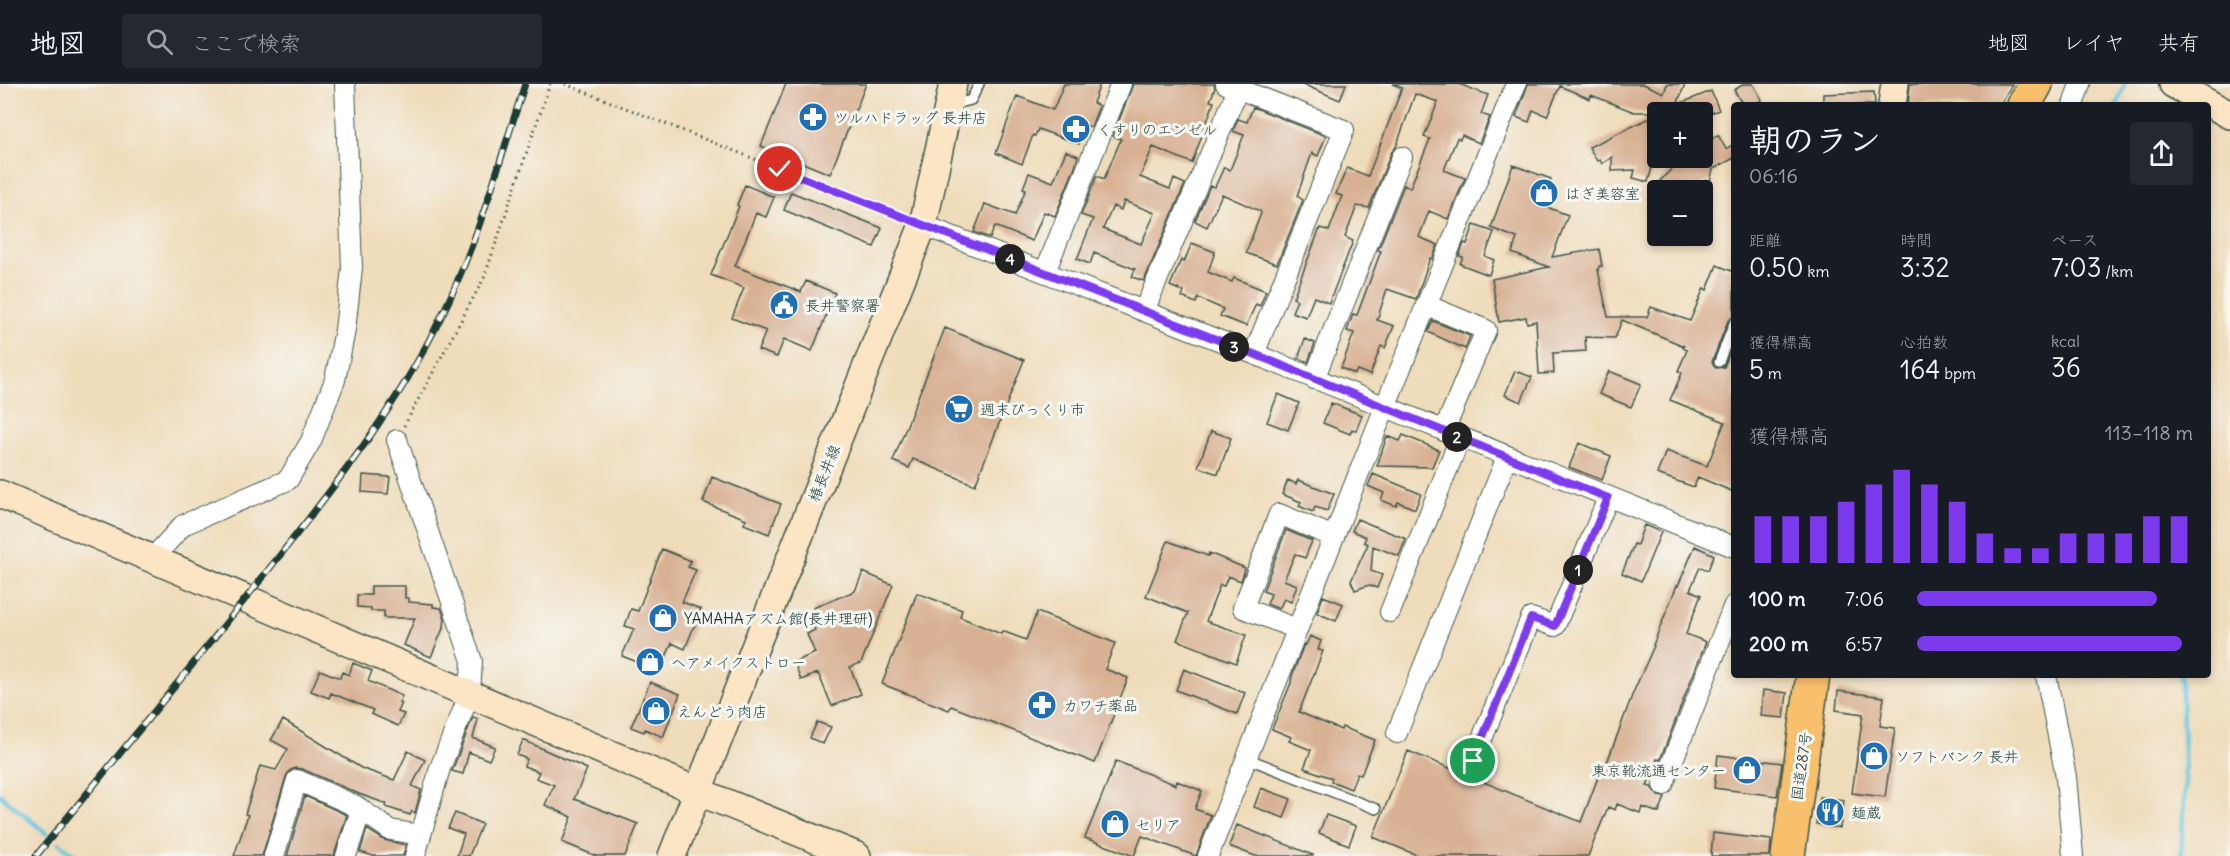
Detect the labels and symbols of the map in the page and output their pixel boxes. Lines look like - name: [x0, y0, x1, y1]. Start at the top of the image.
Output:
- pharmacy icon: ツルハドラッグ 長井店: [797, 101, 829, 133]
- place label: ツルハドラッグ 長井店: [834, 108, 987, 127]
- pharmacy icon: くすりのエンゼル: [1060, 113, 1092, 145]
- place label: くすりのエンゼル: [1097, 120, 1217, 139]
- pin: [754, 143, 805, 194]
- shop icon: はぎ美容室: [1528, 177, 1560, 209]
- place label: はぎ美容室: [1565, 184, 1640, 203]
- pin: 4: [995, 244, 1025, 274]
- public building icon: 長井警察署: [768, 289, 800, 321]
- place label: 長井警察署: [805, 296, 880, 315]
- pin: 3: [1219, 332, 1249, 362]
- supermarket icon: 週末びっくり市: [943, 393, 975, 425]
- place label: 週末びっくり市: [980, 400, 1085, 419]
- pin: 2: [1442, 422, 1472, 452]
- street label: 椿長井線: [804, 442, 844, 504]
- pin: 1: [1563, 555, 1593, 585]
- shop icon: YAMAHAアズム館(長井理研): [647, 602, 679, 634]
- place label: YAMAHAアズム館(長井理研): [684, 609, 873, 628]
- shop icon: ヘアメイクストロー: [634, 646, 666, 678]
- place label: ヘアメイクストロー: [671, 653, 806, 672]
- pharmacy icon: カワチ薬品: [1026, 689, 1058, 721]
- shop icon: えんどう肉店: [640, 695, 672, 727]
- place label: カワチ薬品: [1063, 696, 1138, 715]
- place label: えんどう肉店: [677, 702, 767, 721]
- street label: 国道287号: [1787, 730, 1815, 802]
- pin: [1447, 735, 1498, 786]
- shop icon: ソフトバンク 長井: [1858, 740, 1890, 772]
- place label: ソフトバンク 長井: [1895, 747, 2019, 766]
- shop icon: 東京靴流通センター: [1731, 754, 1763, 786]
- place label: 東京靴流通センター: [1592, 761, 1726, 780]
- restaurant icon: 麺蔵: [1814, 796, 1846, 828]
- place label: 麺蔵: [1851, 803, 1881, 822]
- shop icon: セリア: [1099, 808, 1131, 840]
- place label: セリア: [1136, 815, 1181, 834]

